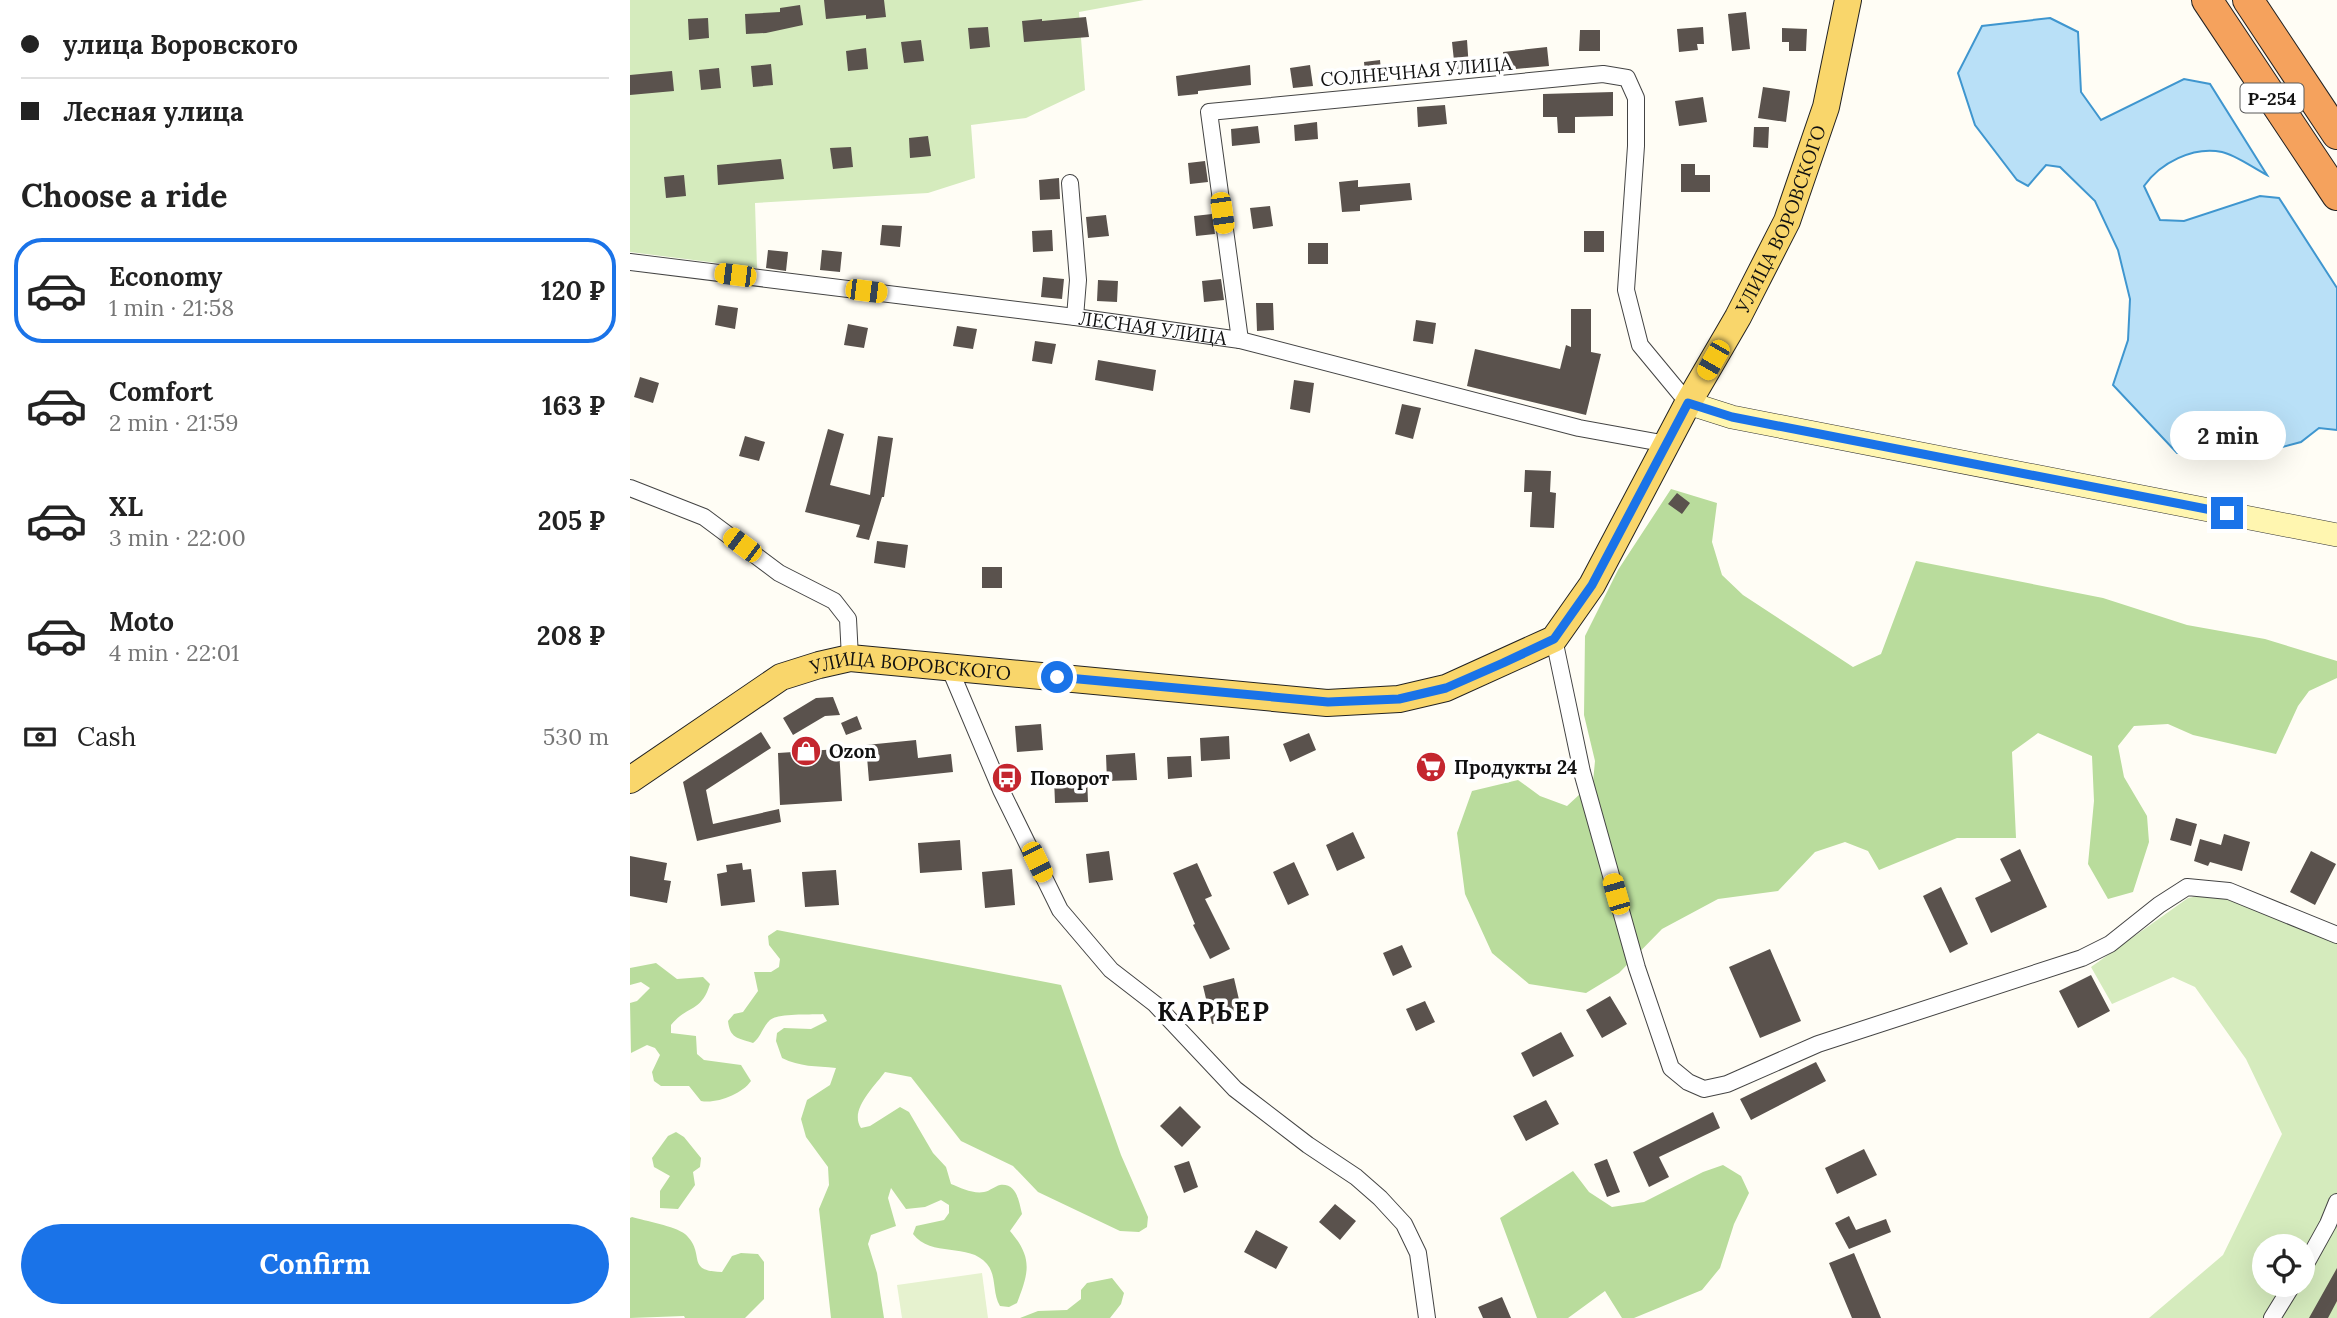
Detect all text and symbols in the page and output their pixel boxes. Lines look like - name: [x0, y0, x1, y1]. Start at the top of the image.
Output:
- text: улица Воровского: [63, 28, 298, 61]
- street label: СОЛНЕЧНАЯ УЛИЦА: [1319, 51, 1514, 91]
- road number: Р-254: [2240, 84, 2304, 113]
- text: Лесная улица: [63, 95, 244, 128]
- street label: УЛИЦА ВОРОВСКОГО: [1730, 122, 1831, 318]
- text: Choose a ride: [21, 175, 228, 216]
- car: [1209, 191, 1236, 235]
- icon: car: [25, 259, 88, 322]
- text: Economy: [109, 260, 222, 293]
- car: [713, 262, 758, 288]
- text: 120 ₽: [541, 274, 605, 307]
- car: [844, 278, 889, 304]
- text: 1 min · 21:58: [109, 293, 234, 322]
- street label: ЛЕСНАЯ УЛИЦА: [1077, 306, 1229, 350]
- car: [1694, 337, 1733, 383]
- icon: car: [25, 374, 88, 437]
- text: Comfort: [109, 375, 213, 408]
- text: 163 ₽: [542, 389, 605, 422]
- text: 2 min · 21:59: [109, 408, 239, 437]
- callout: 2 min: [2169, 412, 2285, 461]
- text: 2 min: [2197, 421, 2259, 450]
- icon: car: [25, 489, 88, 552]
- text: XL: [109, 490, 143, 523]
- route end: [2211, 497, 2243, 529]
- text: 205 ₽: [538, 504, 605, 537]
- text: 3 min · 22:00: [109, 523, 246, 552]
- car: [719, 524, 766, 566]
- icon: car: [25, 604, 88, 667]
- text: Moto: [109, 605, 174, 638]
- text: 208 ₽: [537, 619, 605, 652]
- text: 4 min · 22:01: [109, 638, 239, 667]
- street label: УЛИЦА ВОРОВСКОГО: [806, 646, 1012, 685]
- route start: [1041, 661, 1073, 693]
- icon: cash: [21, 718, 59, 756]
- text: Cash: [77, 720, 136, 753]
- text: 530 m: [543, 722, 609, 751]
- shop icon: Ozon: [789, 734, 823, 768]
- place label: Ozon: [829, 739, 876, 763]
- supermarket icon: Продукты 24: [1414, 750, 1448, 784]
- place label: Продукты 24: [1454, 755, 1577, 779]
- bus stop icon: Поворот: [990, 761, 1024, 795]
- place label: Поворот: [1030, 766, 1109, 790]
- car: [1019, 839, 1056, 885]
- car: [1601, 871, 1632, 917]
- district label: КАРЬЕР: [1157, 995, 1271, 1028]
- button: Confirm: [21, 1224, 609, 1304]
- map controls: [2252, 1234, 2315, 1297]
- button: locate: [2252, 1234, 2315, 1297]

